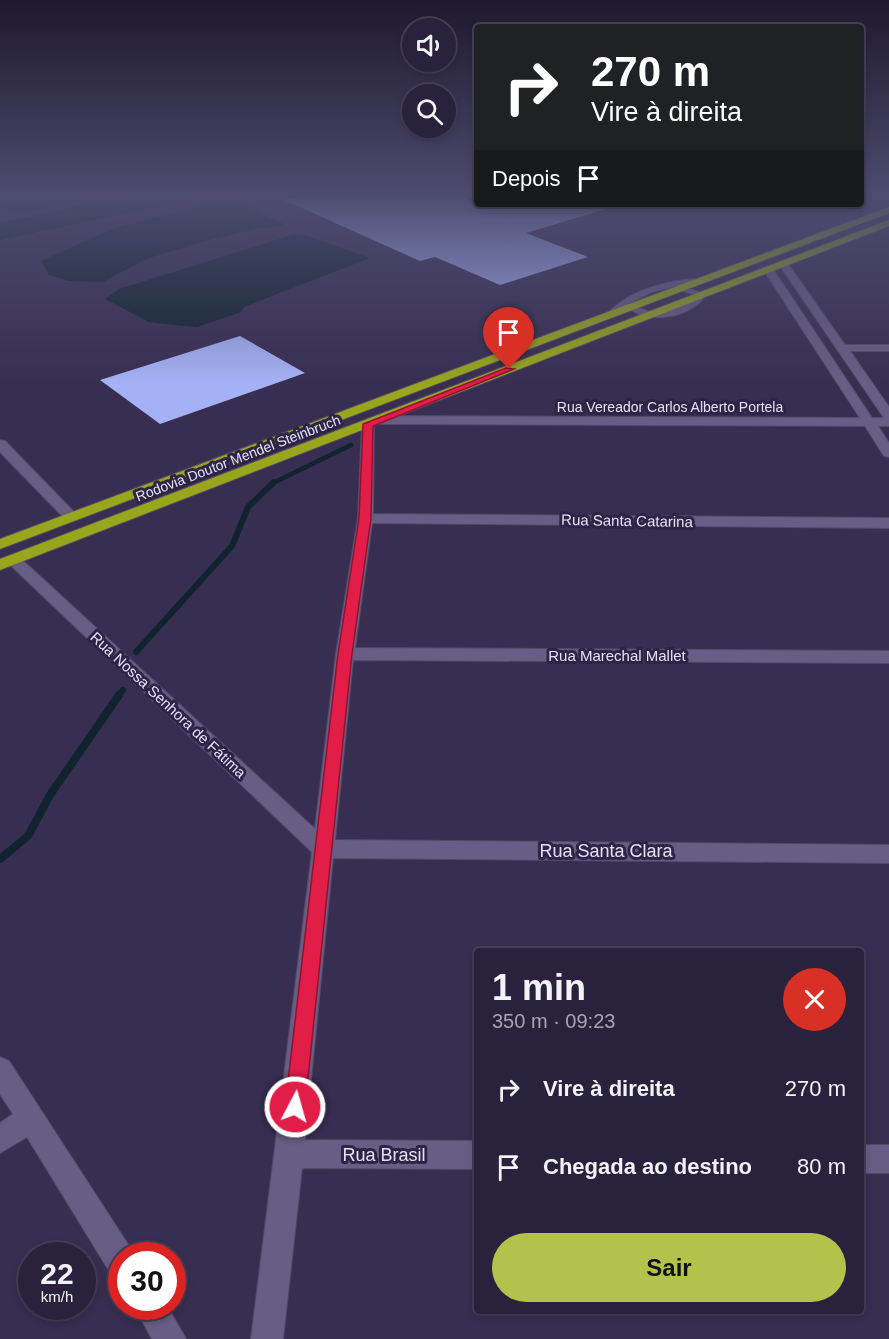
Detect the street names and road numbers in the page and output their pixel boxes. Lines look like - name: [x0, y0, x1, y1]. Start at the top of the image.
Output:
- street label: Rua Vereador Carlos Alberto Portela: [557, 399, 783, 415]
- street label: Rodovia Doutor Mendel Steinbruch: [133, 411, 343, 505]
- street label: Rua Santa Catarina: [561, 511, 694, 530]
- street label: Rua Nossa Senhora de Fátima: [87, 628, 250, 782]
- street label: Rua Marechal Mallet: [548, 647, 687, 664]
- street label: Rua Santa Clara: [539, 841, 674, 861]
- street label: Rua Brasil: [342, 1145, 426, 1165]

